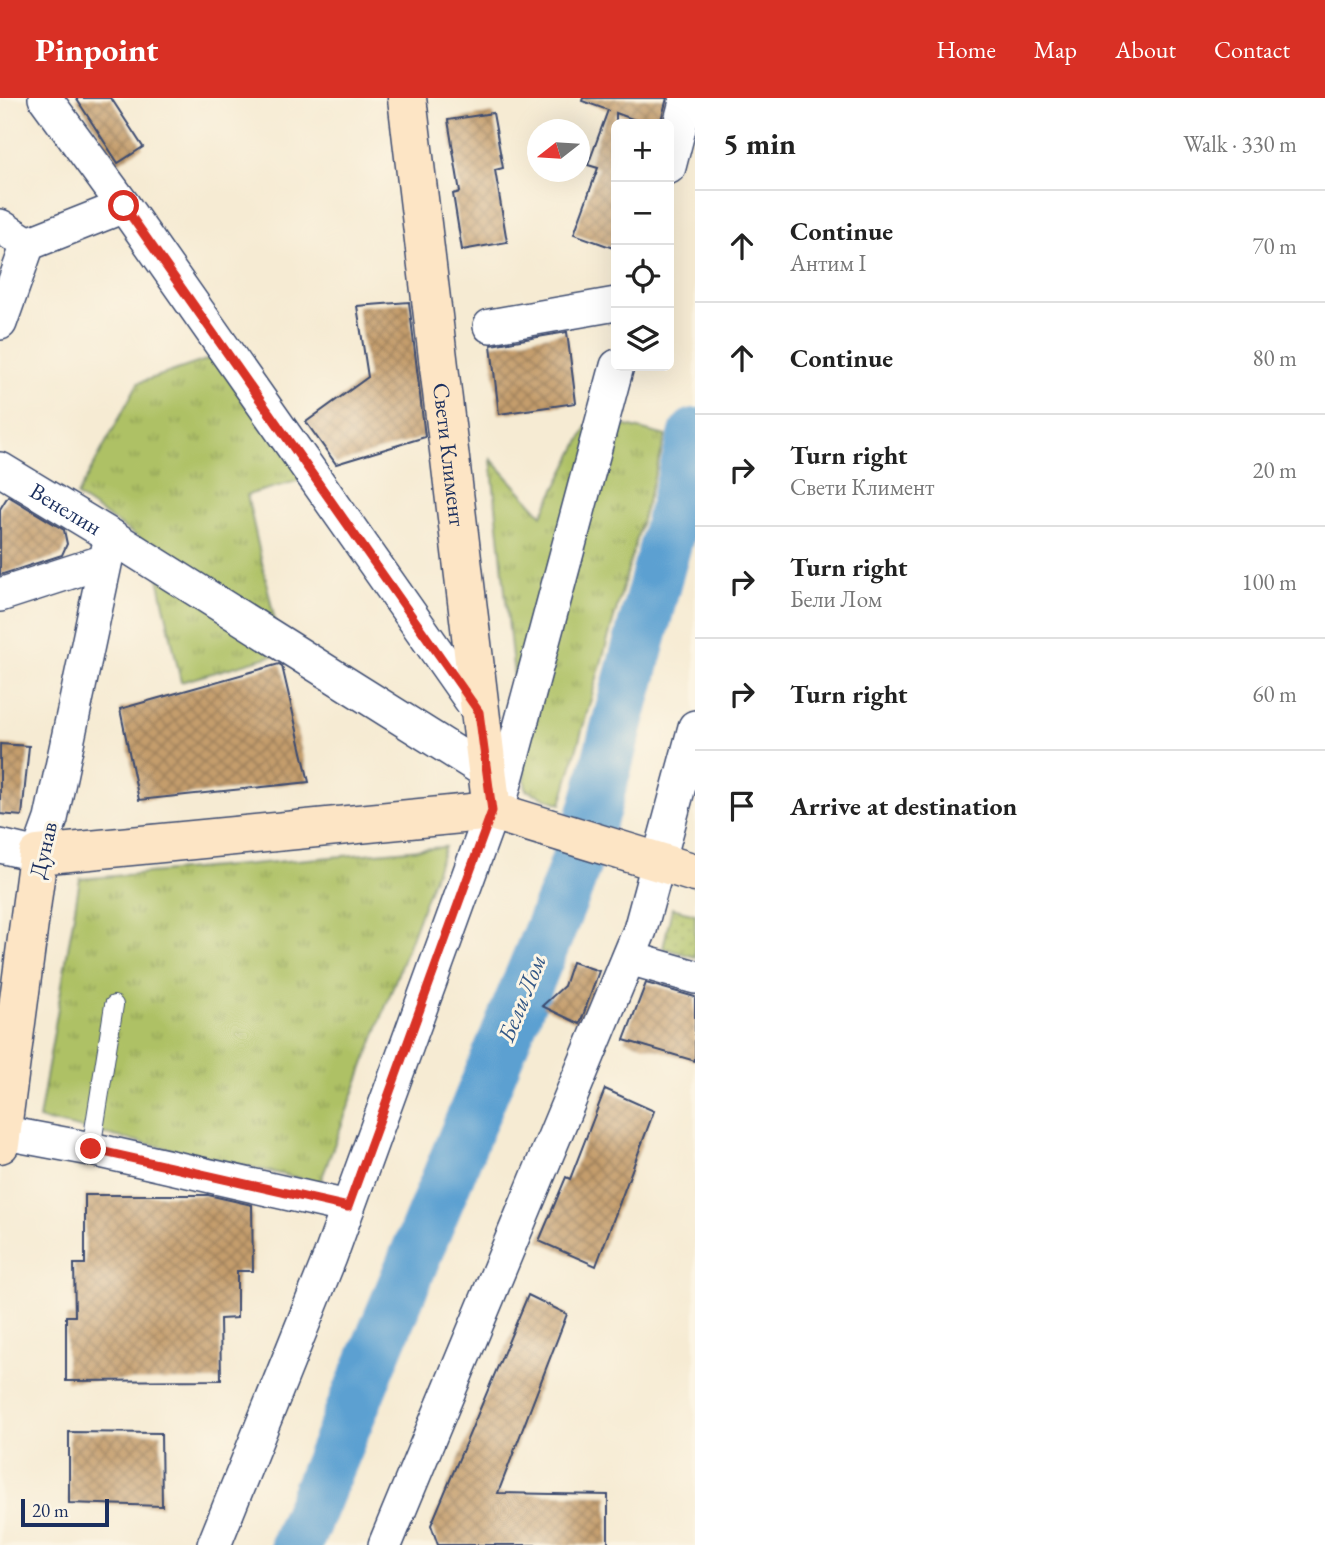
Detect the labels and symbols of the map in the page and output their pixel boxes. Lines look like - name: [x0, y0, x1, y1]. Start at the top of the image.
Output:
- north arrow: [527, 119, 590, 182]
- route start: [108, 190, 139, 221]
- street label: Свети Климент: [426, 381, 473, 529]
- street label: Венелин: [24, 476, 107, 542]
- street label: Дунав: [22, 819, 64, 881]
- water label: Бели Лом: [490, 950, 553, 1047]
- route end: [75, 1133, 106, 1164]
- scale bar: [21, 1496, 108, 1528]

